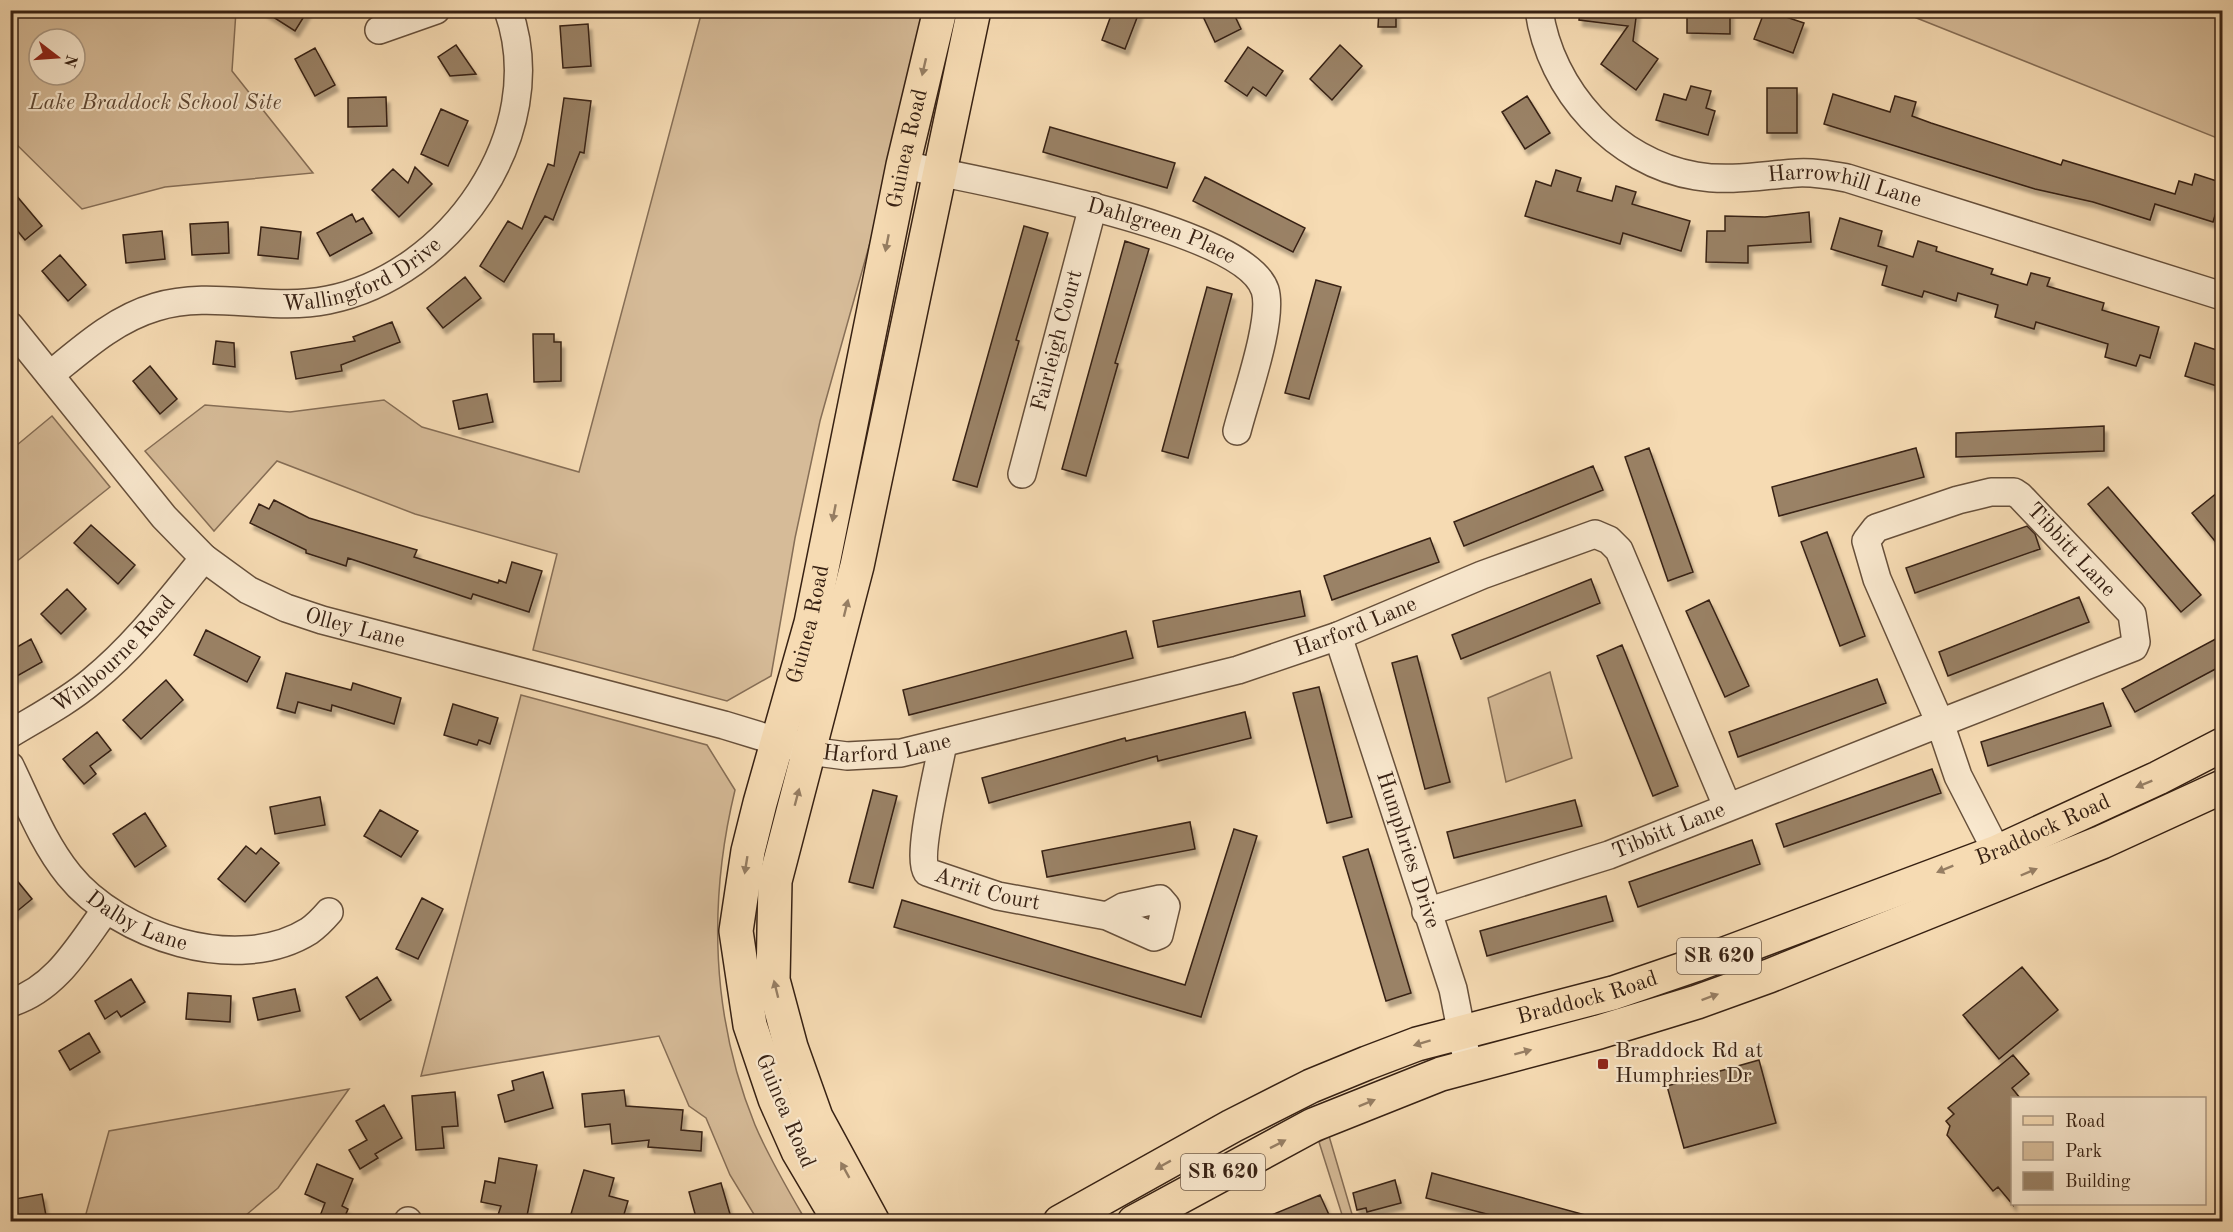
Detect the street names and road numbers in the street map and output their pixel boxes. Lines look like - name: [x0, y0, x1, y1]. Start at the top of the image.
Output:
- street label: Guinea Road: [884, 87, 932, 210]
- street label: Harrowhill Lane: [1766, 162, 1924, 212]
- street label: Dahlgreen Place: [1084, 195, 1240, 268]
- street label: Wallingford Drive: [282, 234, 446, 315]
- street label: Fairleigh Court: [1028, 267, 1087, 414]
- street label: Tibbitt Lane: [2022, 499, 2120, 601]
- street label: Guinea Road: [783, 563, 833, 686]
- street label: Winbourne Road: [49, 592, 180, 717]
- street label: Harford Lane: [1291, 593, 1420, 661]
- street label: Olley Lane: [302, 604, 407, 652]
- street label: Harford Lane: [821, 730, 953, 767]
- street label: Humphries Drive: [1372, 769, 1444, 931]
- street label: Braddock Road: [1973, 790, 2114, 870]
- street label: Tibbitt Lane: [1609, 799, 1728, 863]
- street label: Arrit Court: [931, 864, 1042, 914]
- street label: Dalby Lane: [82, 887, 190, 955]
- road number: SR 620: [1677, 938, 1761, 974]
- street label: Braddock Road: [1515, 968, 1661, 1029]
- street label: Guinea Road: [751, 1051, 819, 1171]
- road number: SR 620: [1181, 1154, 1265, 1190]

